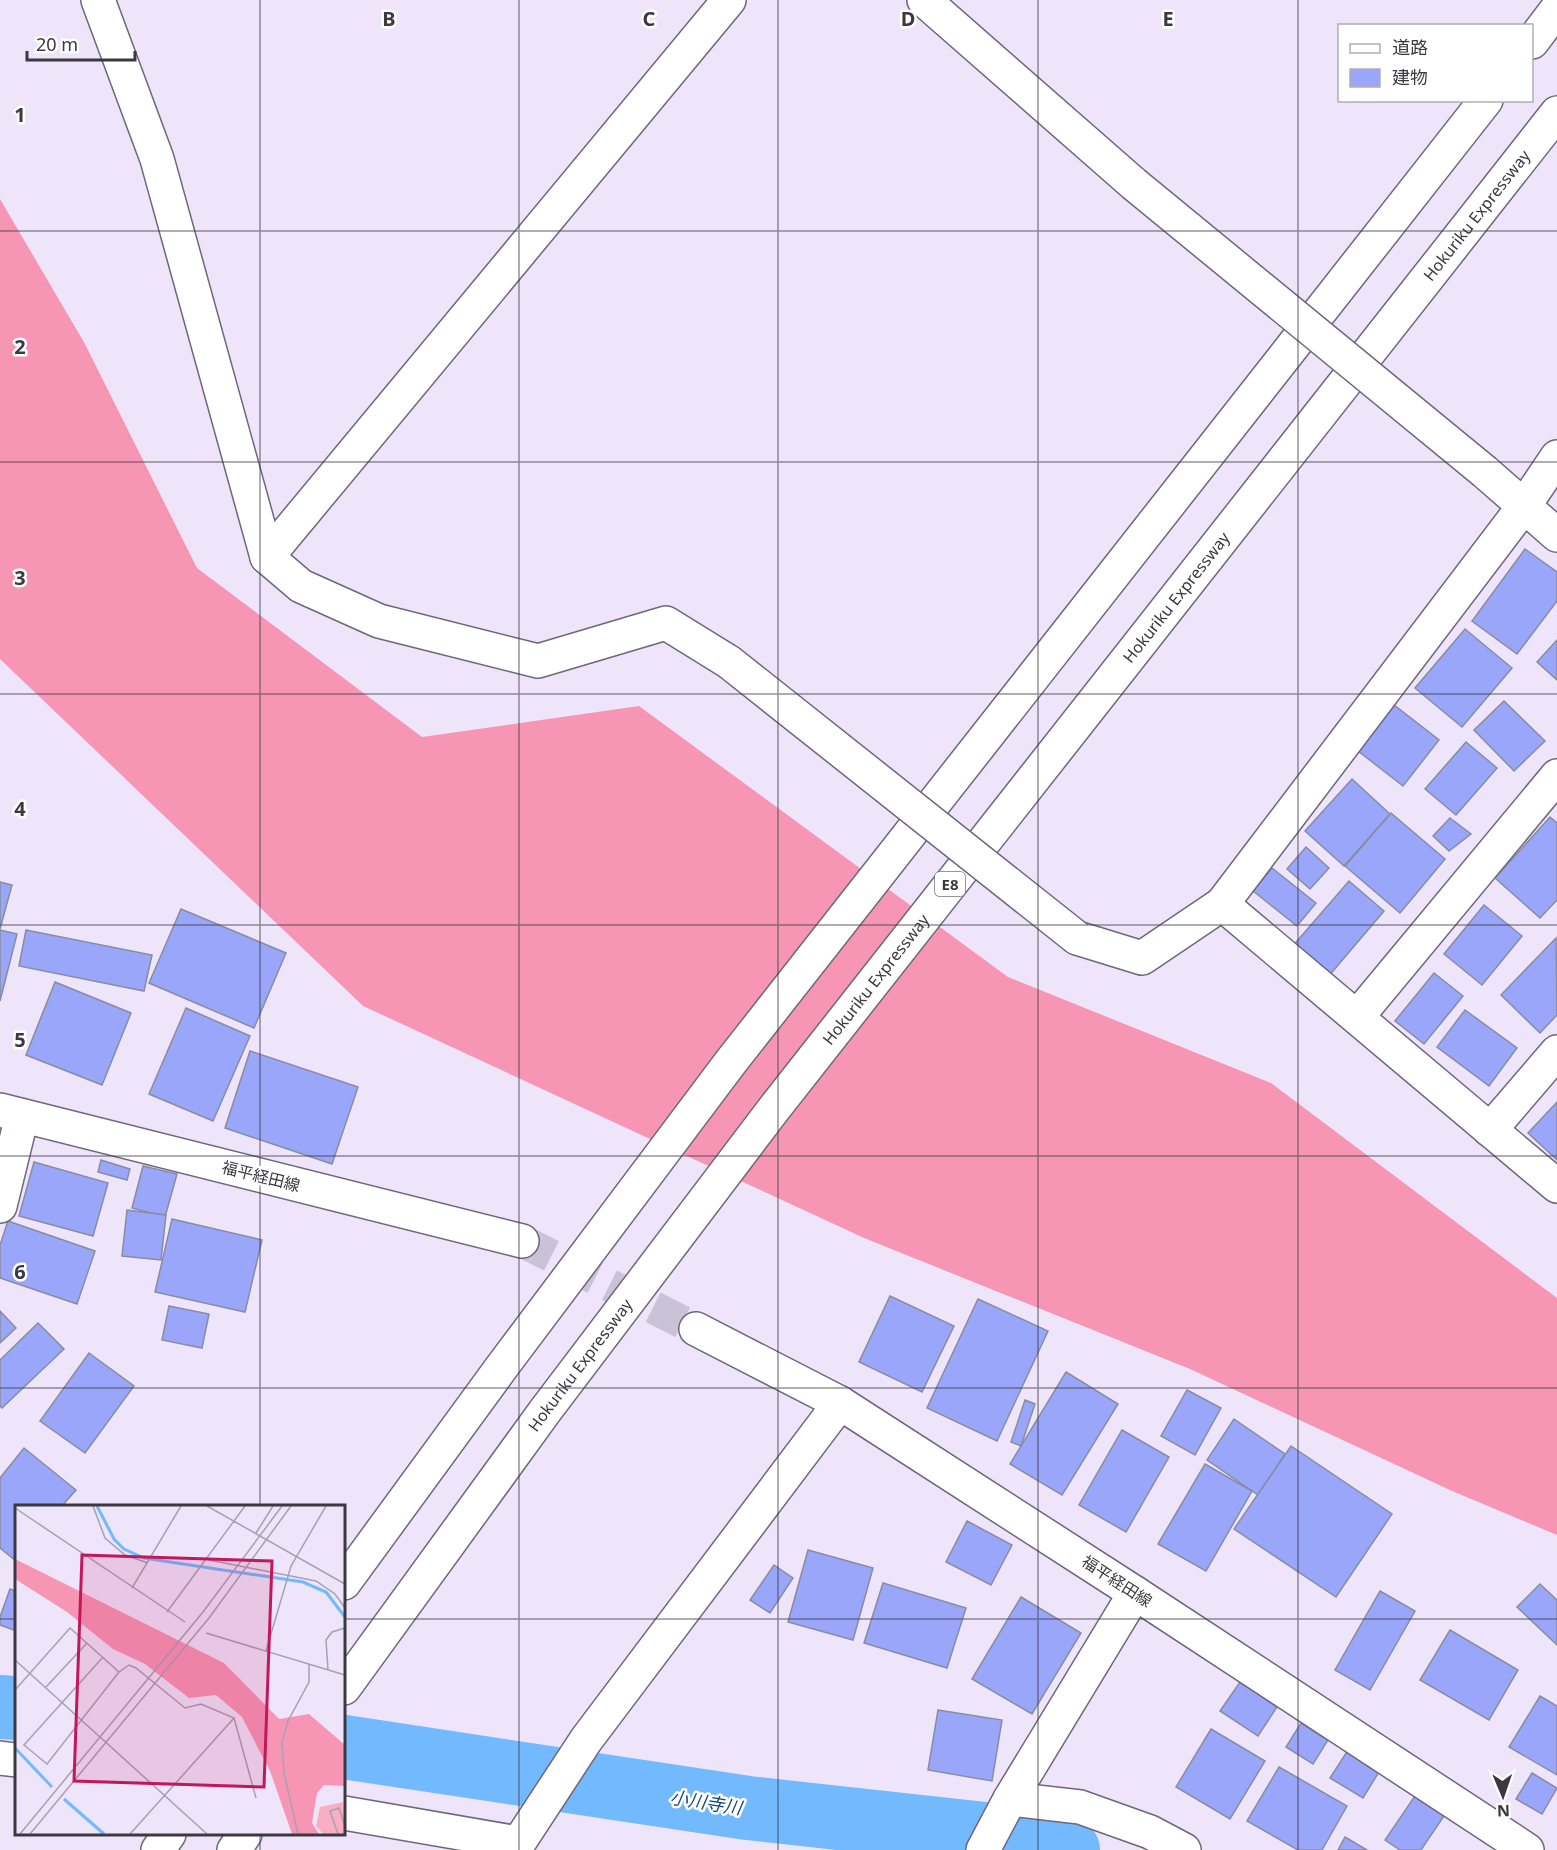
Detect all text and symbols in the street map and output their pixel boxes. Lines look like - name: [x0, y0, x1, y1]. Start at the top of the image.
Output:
- text: B: [382, 5, 396, 32]
- text: C: [643, 5, 656, 32]
- text: D: [901, 5, 915, 32]
- text: E: [1162, 5, 1174, 32]
- scale bar: [27, 24, 135, 62]
- legend: [1338, 24, 1533, 102]
- text: 20 m: [36, 32, 78, 56]
- text: 道路: [1392, 35, 1428, 59]
- text: 建物: [1392, 65, 1428, 89]
- text: 1: [14, 101, 26, 128]
- street label: Hokuriku Expressway: [1418, 145, 1535, 285]
- text: 2: [14, 333, 26, 360]
- street label: Hokuriku Expressway: [1118, 527, 1235, 667]
- text: 3: [14, 564, 26, 591]
- text: 4: [14, 795, 26, 822]
- road number: E8: [935, 872, 965, 896]
- street label: Hokuriku Expressway: [817, 909, 935, 1049]
- text: 5: [14, 1026, 26, 1053]
- street label: 福平経田線: [220, 1156, 302, 1196]
- text: 6: [14, 1258, 26, 1285]
- street label: Hokuriku Expressway: [523, 1294, 638, 1436]
- inset map: [15, 1505, 345, 1835]
- street label: 福平経田線: [1077, 1550, 1157, 1612]
- north arrow: [1473, 1766, 1533, 1826]
- water label: 小川寺川: [669, 1785, 745, 1820]
- text: N: [1497, 1800, 1510, 1822]

